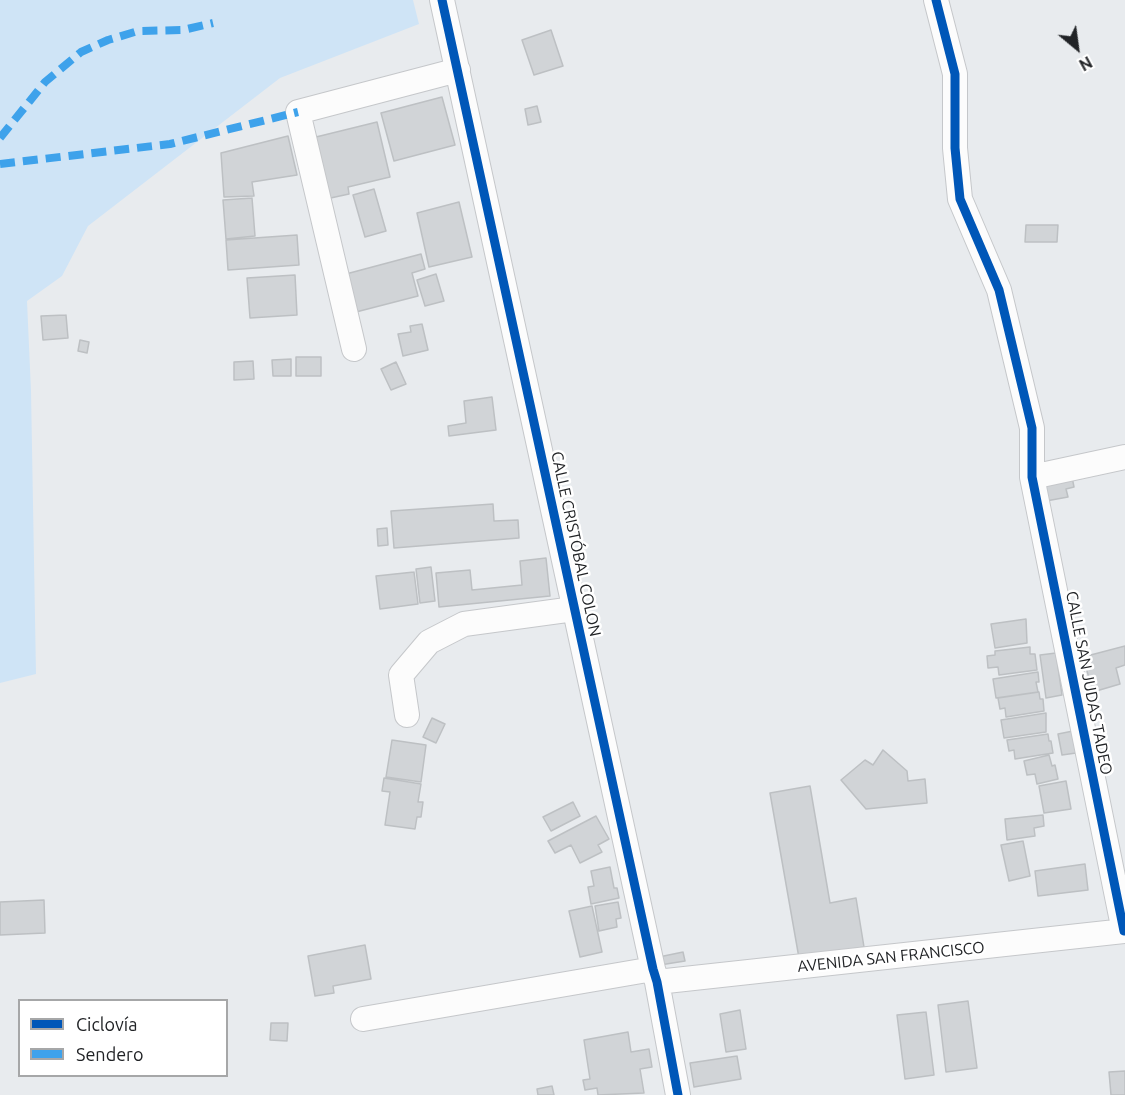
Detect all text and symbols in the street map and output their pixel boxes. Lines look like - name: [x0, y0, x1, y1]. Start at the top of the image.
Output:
- north arrow: [1047, 18, 1107, 78]
- text: N: [1076, 53, 1095, 75]
- street label: CALLE CRISTÓBAL COLON: [547, 450, 605, 638]
- street label: CALLE SAN JUDAS TADEO: [1062, 589, 1116, 777]
- street label: AVENIDA SAN FRANCISCO: [796, 938, 986, 976]
- legend: [18, 999, 228, 1077]
- text: Ciclovía: [76, 1014, 137, 1034]
- text: Sendero: [76, 1044, 143, 1064]

